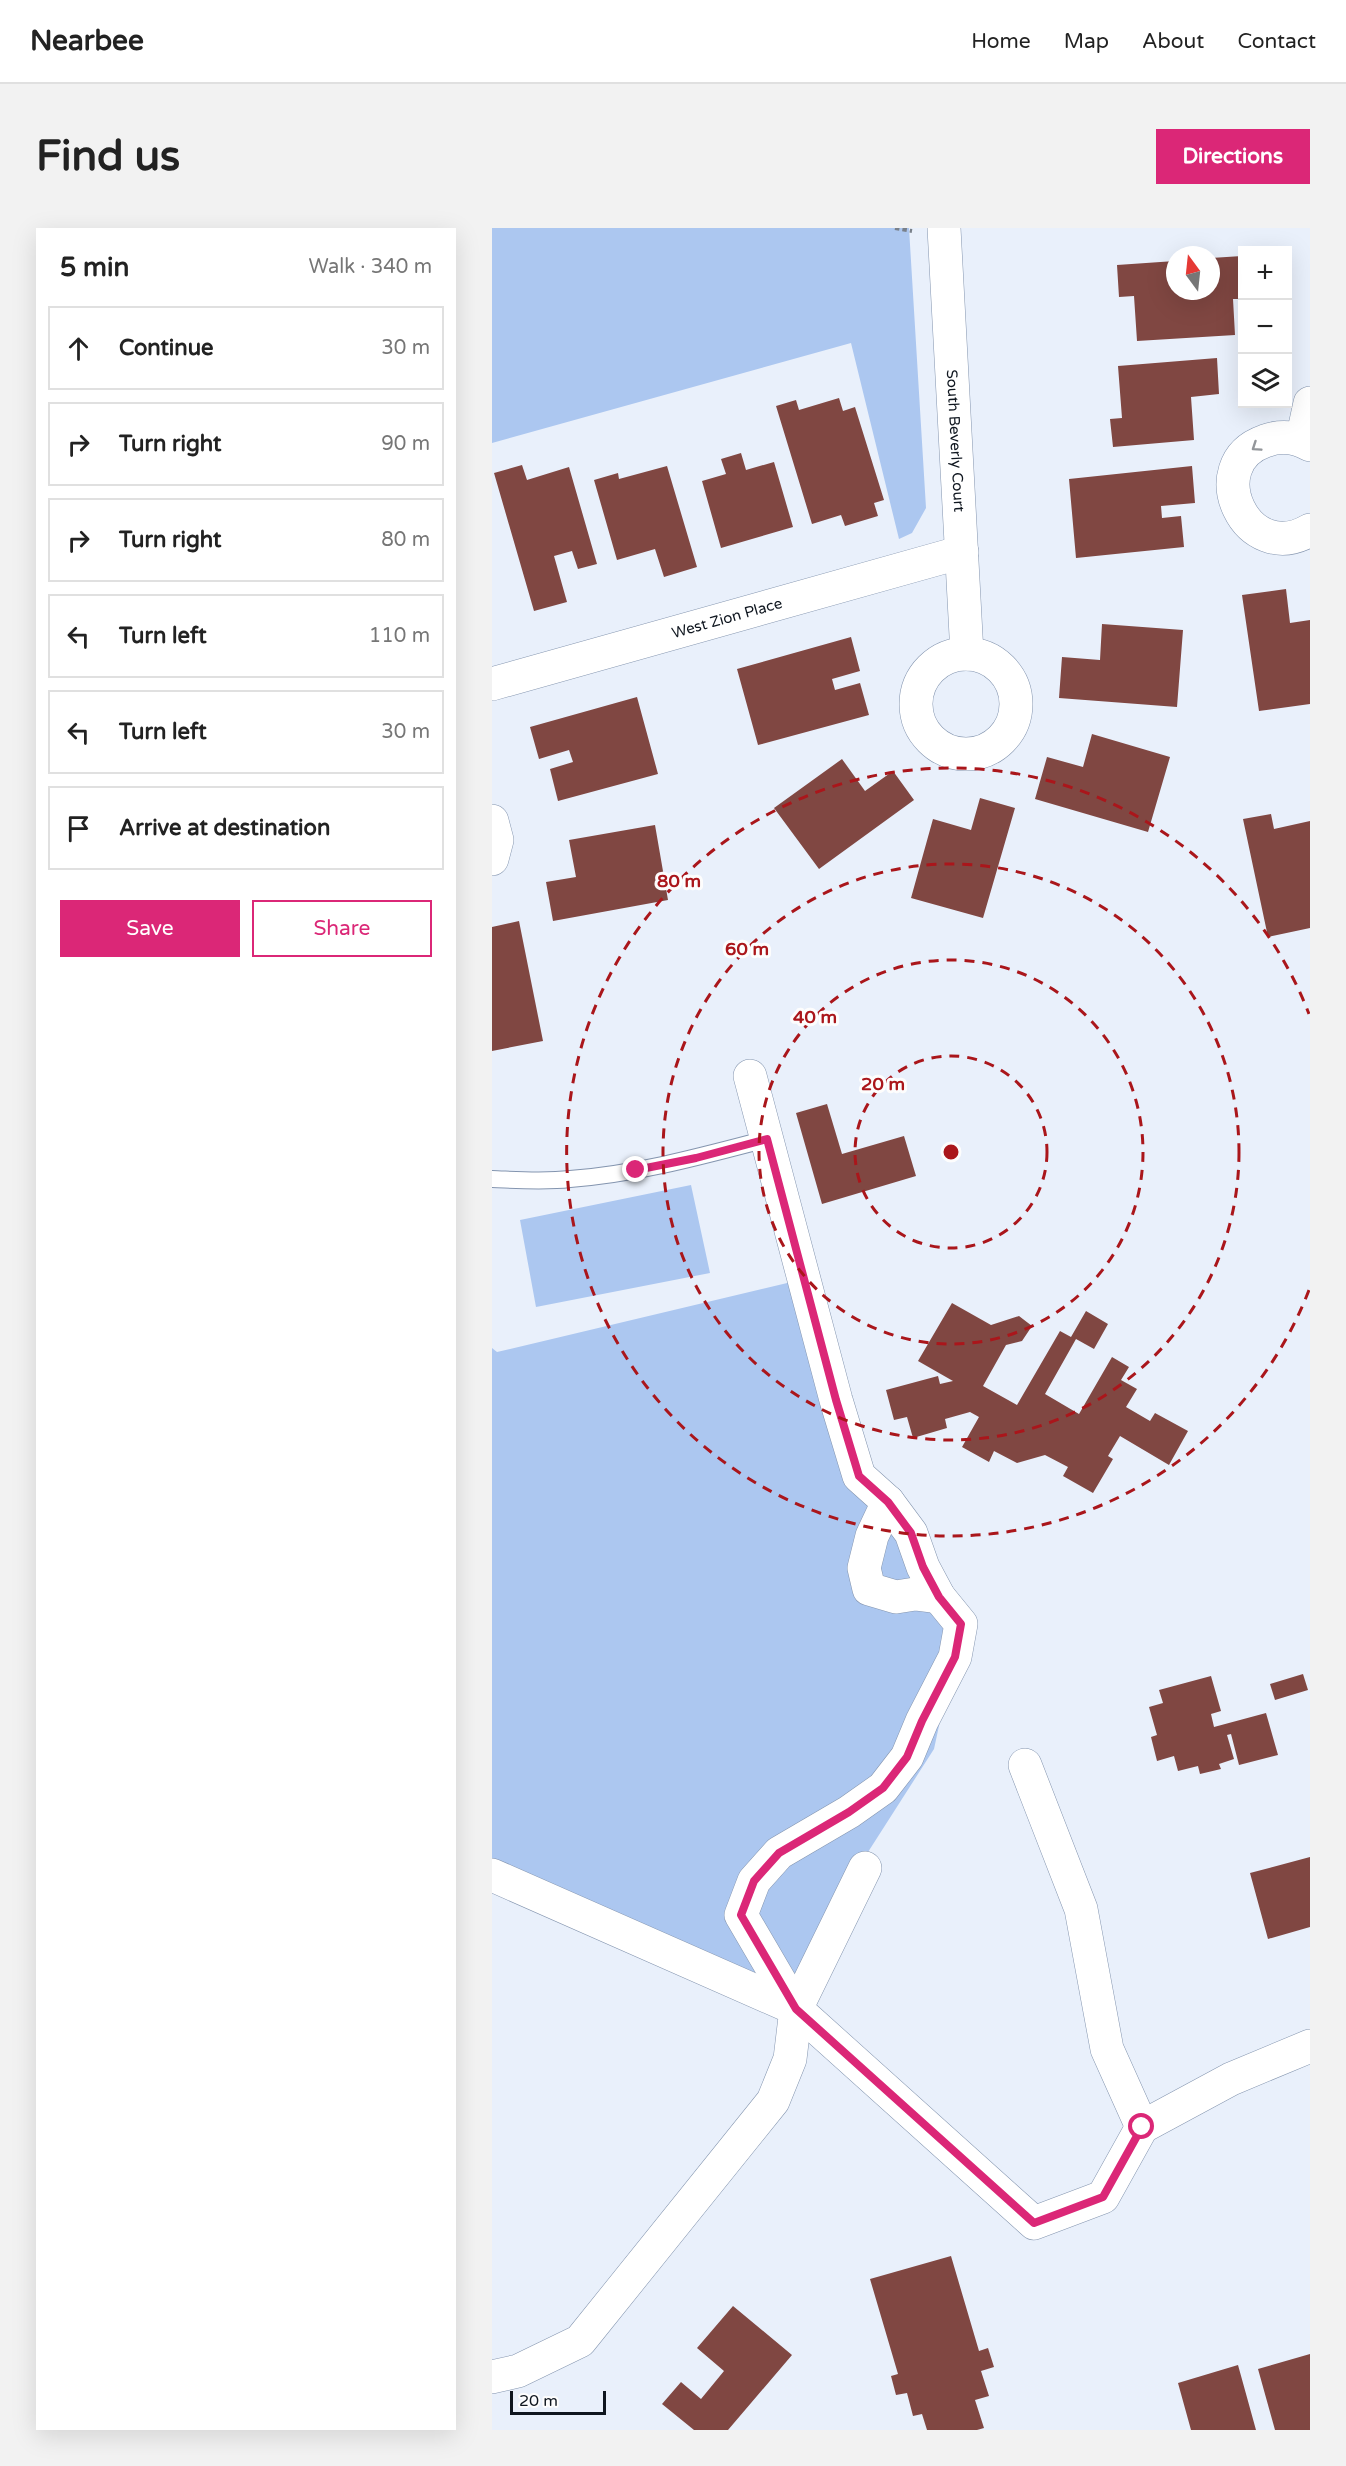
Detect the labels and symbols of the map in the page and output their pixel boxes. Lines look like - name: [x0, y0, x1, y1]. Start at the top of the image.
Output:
- north arrow: [1166, 246, 1220, 300]
- street label: South Beverly Court: [943, 369, 968, 513]
- one-way arrow: [1251, 440, 1262, 451]
- street label: West Zion Place: [670, 594, 784, 642]
- text: 80 m: [657, 870, 701, 892]
- text: 60 m: [725, 938, 769, 960]
- text: 40 m: [793, 1006, 837, 1028]
- text: 20 m: [861, 1073, 905, 1095]
- centre of rings: [941, 1142, 961, 1162]
- route end: [622, 1156, 648, 1182]
- route start: [1128, 2113, 1154, 2139]
- scale bar: [510, 2388, 606, 2416]

